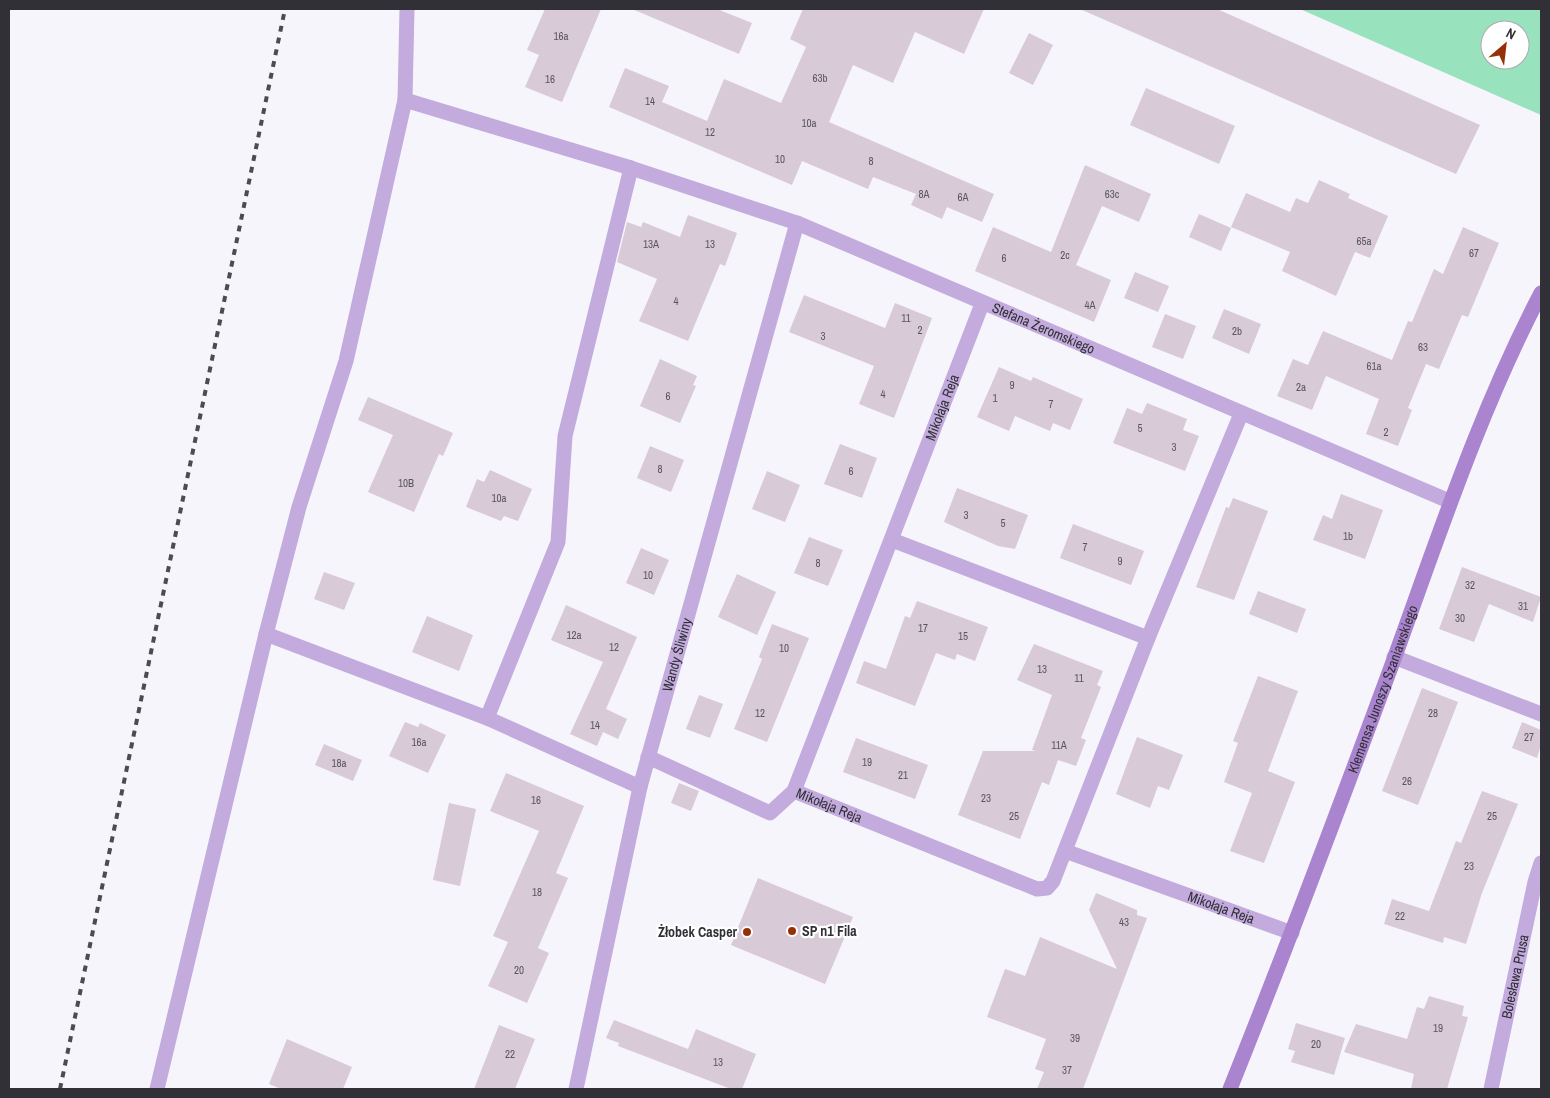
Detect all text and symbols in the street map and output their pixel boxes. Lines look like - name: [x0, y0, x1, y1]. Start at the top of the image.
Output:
- north arrow: [1480, 20, 1530, 70]
- text: N: [1503, 24, 1519, 43]
- house number: 16a: [553, 29, 569, 43]
- house number: 63b: [812, 71, 828, 85]
- house number: 16: [545, 72, 555, 86]
- house number: 14: [645, 94, 655, 108]
- house number: 10a: [801, 116, 817, 130]
- house number: 12: [705, 125, 715, 139]
- house number: 10: [775, 152, 785, 166]
- house number: 8: [868, 154, 874, 168]
- house number: 8A: [918, 187, 930, 201]
- house number: 63c: [1105, 187, 1120, 201]
- house number: 6A: [957, 190, 969, 204]
- house number: 65a: [1356, 234, 1372, 248]
- house number: 13A: [643, 237, 660, 251]
- house number: 13: [705, 237, 715, 251]
- house number: 67: [1469, 246, 1479, 260]
- house number: 2c: [1060, 248, 1070, 262]
- house number: 6: [1001, 251, 1007, 265]
- house number: 4: [673, 294, 679, 308]
- street label: Stefana Żeromskiego: [990, 298, 1098, 358]
- house number: 4A: [1084, 298, 1096, 312]
- house number: 11: [901, 311, 911, 325]
- house number: 2: [917, 323, 923, 337]
- house number: 2b: [1232, 324, 1242, 338]
- house number: 3: [820, 329, 826, 343]
- house number: 63: [1418, 340, 1428, 354]
- house number: 61a: [1366, 359, 1382, 373]
- street label: Mikołaja Reja: [921, 371, 963, 443]
- house number: 9: [1009, 378, 1015, 392]
- house number: 2a: [1296, 380, 1306, 394]
- house number: 4: [880, 387, 886, 401]
- house number: 6: [665, 389, 671, 403]
- house number: 1: [992, 391, 998, 405]
- house number: 7: [1048, 397, 1054, 411]
- house number: 5: [1137, 421, 1143, 435]
- house number: 2: [1383, 425, 1389, 439]
- house number: 3: [1171, 440, 1177, 454]
- house number: 8: [657, 462, 663, 476]
- house number: 6: [848, 464, 854, 478]
- house number: 10B: [398, 476, 414, 490]
- house number: 10a: [491, 491, 507, 505]
- house number: 3: [963, 508, 969, 522]
- house number: 5: [1000, 516, 1006, 530]
- house number: 1b: [1343, 529, 1353, 543]
- house number: 7: [1082, 540, 1088, 554]
- house number: 9: [1117, 554, 1123, 568]
- house number: 8: [815, 556, 821, 570]
- house number: 10: [643, 568, 653, 582]
- house number: 32: [1465, 578, 1475, 592]
- house number: 31: [1518, 599, 1528, 613]
- street label: Klemensa Junoszy Szaniawskiego: [1344, 603, 1422, 776]
- house number: 30: [1455, 611, 1465, 625]
- street label: Wandy Śliwiny: [658, 616, 696, 694]
- house number: 17: [918, 621, 928, 635]
- house number: 12a: [566, 628, 582, 642]
- house number: 15: [958, 629, 968, 643]
- house number: 12: [609, 640, 619, 654]
- house number: 10: [779, 641, 789, 655]
- house number: 13: [1037, 662, 1047, 676]
- house number: 11: [1074, 671, 1084, 685]
- house number: 12: [755, 706, 765, 720]
- house number: 28: [1428, 706, 1438, 720]
- house number: 14: [590, 718, 600, 732]
- house number: 27: [1524, 730, 1534, 744]
- house number: 16a: [411, 735, 427, 749]
- house number: 11A: [1051, 738, 1068, 752]
- house number: 19: [862, 755, 872, 769]
- house number: 18a: [331, 756, 347, 770]
- house number: 21: [898, 768, 908, 782]
- house number: 26: [1402, 774, 1412, 788]
- street label: Mikołaja Reja: [794, 784, 865, 827]
- house number: 23: [981, 791, 991, 805]
- house number: 16: [531, 793, 541, 807]
- house number: 25: [1009, 809, 1019, 823]
- house number: 25: [1487, 809, 1497, 823]
- house number: 23: [1464, 859, 1474, 873]
- house number: 18: [532, 885, 542, 899]
- street label: Mikołaja Reja: [1185, 887, 1258, 928]
- house number: 22: [1395, 909, 1405, 923]
- house number: 43: [1119, 915, 1129, 929]
- place label: SP n1 Fila: [802, 922, 857, 940]
- place label: Żłobek Casper: [658, 923, 738, 941]
- marker: SP n1 Fila: [786, 925, 798, 937]
- marker: Żłobek Casper: [741, 926, 753, 938]
- street label: Bolesława Prusa: [1497, 932, 1533, 1020]
- house number: 20: [514, 963, 524, 977]
- house number: 19: [1433, 1021, 1443, 1035]
- house number: 39: [1070, 1031, 1080, 1045]
- house number: 20: [1311, 1037, 1321, 1051]
- house number: 22: [505, 1047, 515, 1061]
- house number: 13: [713, 1055, 723, 1069]
- house number: 37: [1062, 1063, 1072, 1077]

